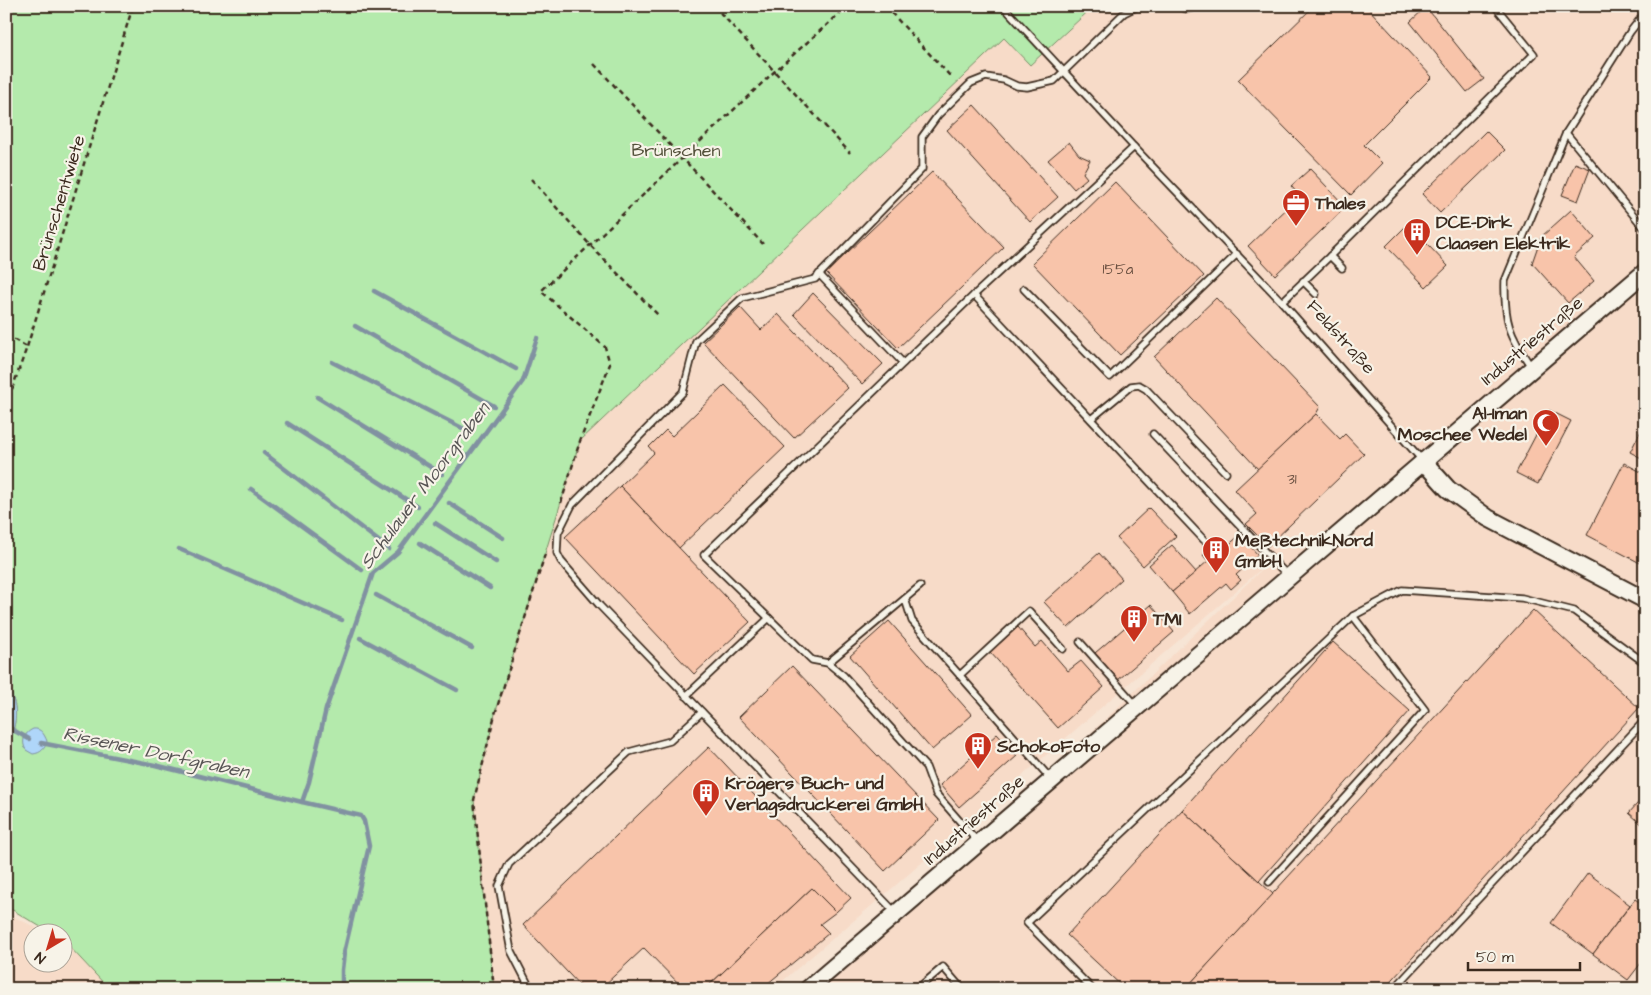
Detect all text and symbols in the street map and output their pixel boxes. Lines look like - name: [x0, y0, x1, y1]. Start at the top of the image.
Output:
- street label: Brünschentwiete: [27, 132, 92, 274]
- park label: Brünschen: [632, 138, 720, 163]
- office icon: Thales: [1281, 188, 1311, 227]
- place label: Thales: [1314, 191, 1366, 216]
- place label: DCE-Dirk Claasen Elektrik: [1436, 210, 1571, 256]
- building icon: DCE-Dirk Claasen Elektrik: [1402, 217, 1432, 256]
- house number: 155a: [1103, 259, 1134, 280]
- street label: Industriestraße: [1475, 291, 1589, 391]
- street label: Feldstraße: [1301, 294, 1381, 380]
- water label: Schulauer Moorgraben: [353, 396, 497, 575]
- place label: Al-Iman Moschee Wedel: [1398, 401, 1527, 447]
- mosque icon: Al-Iman Moschee Wedel: [1531, 408, 1561, 447]
- house number: 31: [1287, 469, 1297, 490]
- place label: MeßtechnikNord GmbH: [1235, 528, 1374, 574]
- building icon: MeßtechnikNord GmbH: [1201, 535, 1231, 574]
- building icon: TMI: [1119, 604, 1149, 643]
- place label: TMI: [1152, 607, 1182, 632]
- water label: Rissener Dorfgraben: [61, 720, 253, 786]
- building icon: SchokoFoto: [963, 731, 993, 770]
- place label: SchokoFoto: [996, 734, 1101, 759]
- street label: Industriestraße: [918, 769, 1030, 871]
- place label: Krögers Buch- und Verlagsdruckerei GmbH: [724, 771, 924, 818]
- building icon: Krögers Buch- und Verlagsdruckerei GmbH: [691, 778, 721, 817]
- north arrow: [22, 922, 72, 972]
- scale bar: [1468, 940, 1581, 972]
- text: N: [31, 947, 50, 968]
- text: 50 m: [1476, 947, 1514, 968]

